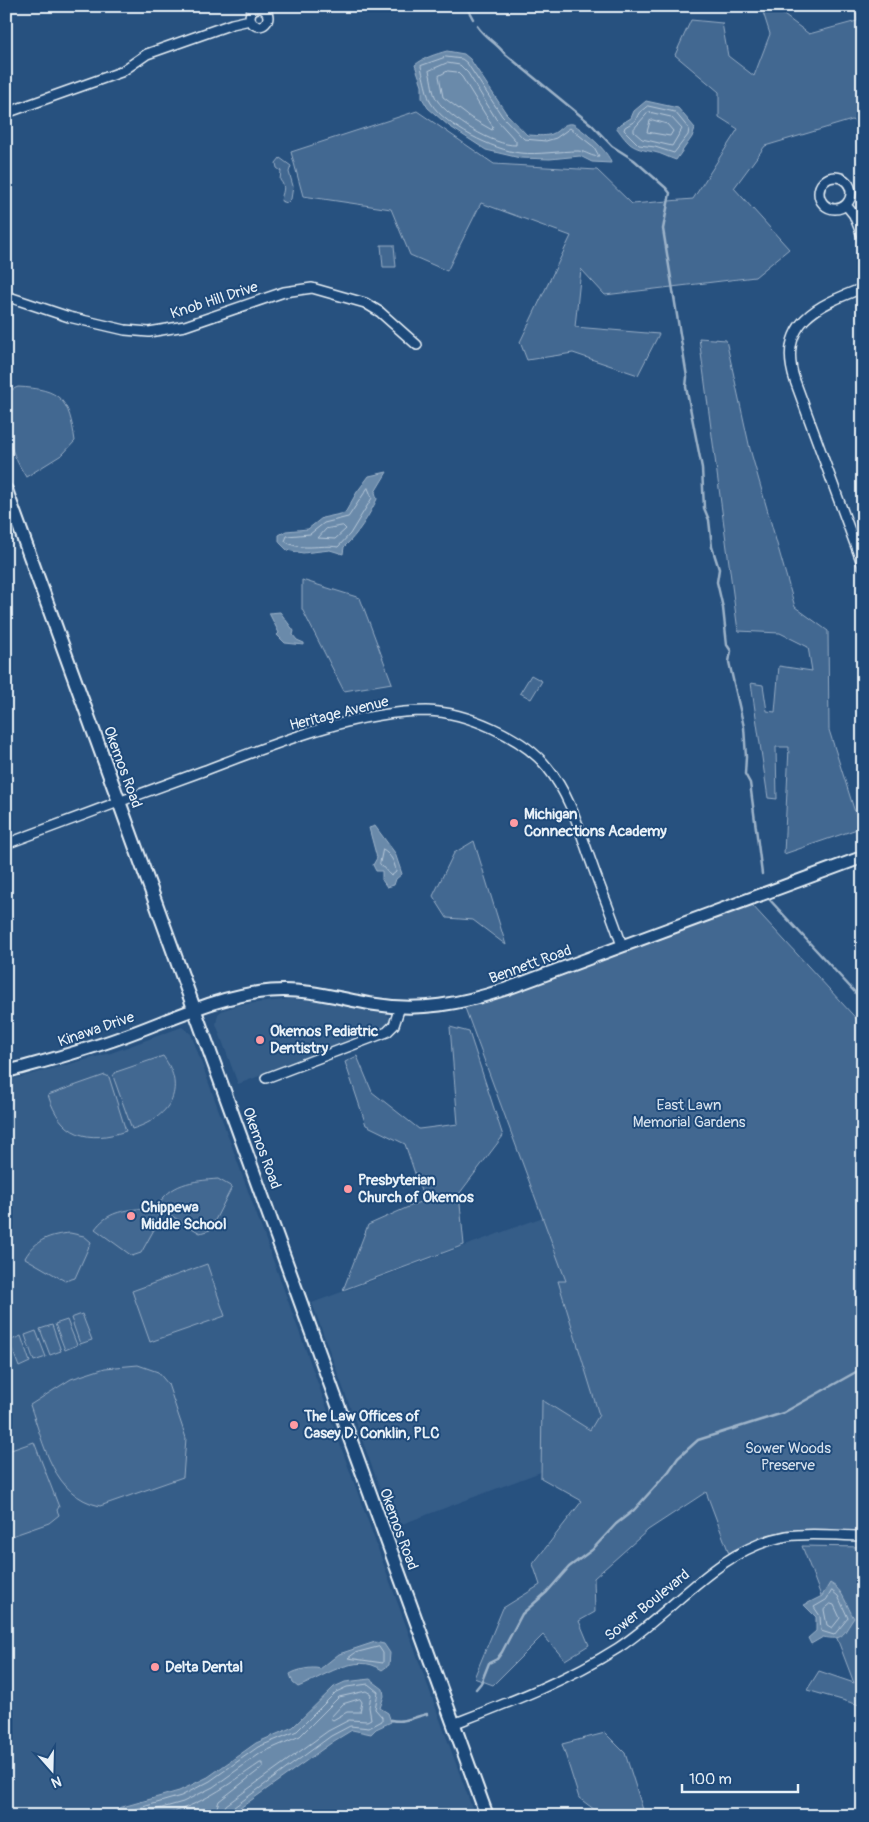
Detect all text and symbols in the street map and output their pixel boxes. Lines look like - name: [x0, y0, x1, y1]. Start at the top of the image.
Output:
- street label: Knob Hill Drive: [168, 277, 261, 324]
- street label: Heritage Avenue: [288, 692, 391, 735]
- street label: Okemos Road: [99, 724, 146, 811]
- place label: Michigan Connections Academy: [524, 805, 667, 841]
- marker: Michigan Connections Academy: [508, 817, 520, 829]
- street label: Bennett Road: [486, 941, 574, 988]
- street label: Kinawa Drive: [56, 1007, 137, 1051]
- place label: Okemos Pediatric Dentistry: [270, 1022, 379, 1058]
- marker: Okemos Pediatric Dentistry: [254, 1034, 266, 1046]
- park label: East Lawn Memorial Gardens: [633, 1096, 746, 1132]
- street label: Okemos Road: [238, 1105, 285, 1192]
- place label: Presbyterian Church of Okemos: [358, 1171, 474, 1207]
- marker: Presbyterian Church of Okemos: [342, 1183, 354, 1195]
- place label: Chippewa Middle School: [141, 1198, 226, 1234]
- marker: Chippewa Middle School: [125, 1210, 137, 1222]
- place label: The Law Offices of Casey D. Conklin, PLC: [303, 1407, 439, 1443]
- marker: The Law Offices of Casey D. Conklin, PLC: [288, 1419, 300, 1431]
- park label: Sower Woods Preserve: [745, 1439, 831, 1475]
- street label: Okemos Road: [375, 1486, 422, 1573]
- street label: Sower Boulevard: [601, 1565, 694, 1645]
- place label: Delta Dental: [165, 1658, 243, 1677]
- marker: Delta Dental: [149, 1661, 161, 1673]
- north arrow: [28, 1744, 78, 1794]
- scale bar: [682, 1762, 798, 1794]
- text: 100 m: [689, 1770, 732, 1789]
- text: N: [49, 1772, 64, 1791]

